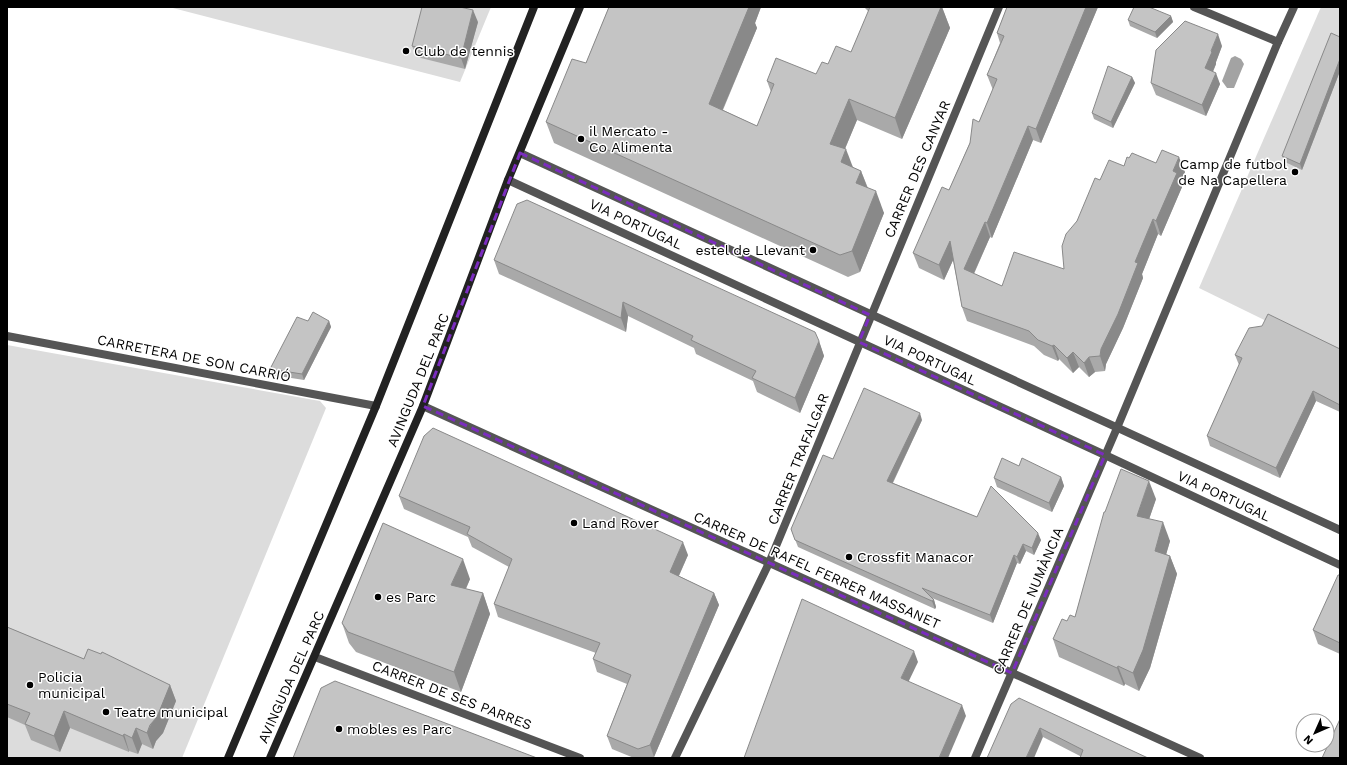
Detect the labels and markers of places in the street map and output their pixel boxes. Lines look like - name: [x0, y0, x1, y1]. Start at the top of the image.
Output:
- place label: Club de tennis: [414, 43, 514, 59]
- marker: Club de tennis: [401, 46, 411, 56]
- place label: il Mercato - Co Alimenta: [589, 123, 672, 155]
- marker: il Mercato - Co Alimenta: [576, 134, 586, 144]
- place label: Camp de futbol de Na Capellera: [1178, 156, 1288, 188]
- marker: Camp de futbol de Na Capellera: [1290, 167, 1300, 177]
- place label: estel de Llevant: [695, 242, 805, 258]
- marker: estel de Llevant: [808, 245, 818, 255]
- place label: Land Rover: [582, 515, 659, 531]
- marker: Land Rover: [569, 518, 579, 528]
- place label: Crossfit Manacor: [857, 549, 974, 565]
- marker: Crossfit Manacor: [844, 552, 854, 562]
- place label: es Parc: [386, 589, 436, 605]
- marker: es Parc: [373, 592, 383, 602]
- place label: Policia municipal: [38, 669, 106, 701]
- marker: Policia municipal: [25, 680, 35, 690]
- place label: Teatre municipal: [114, 704, 228, 720]
- marker: Teatre municipal: [101, 707, 111, 717]
- place label: mobles es Parc: [347, 721, 452, 737]
- marker: mobles es Parc: [334, 724, 344, 734]

